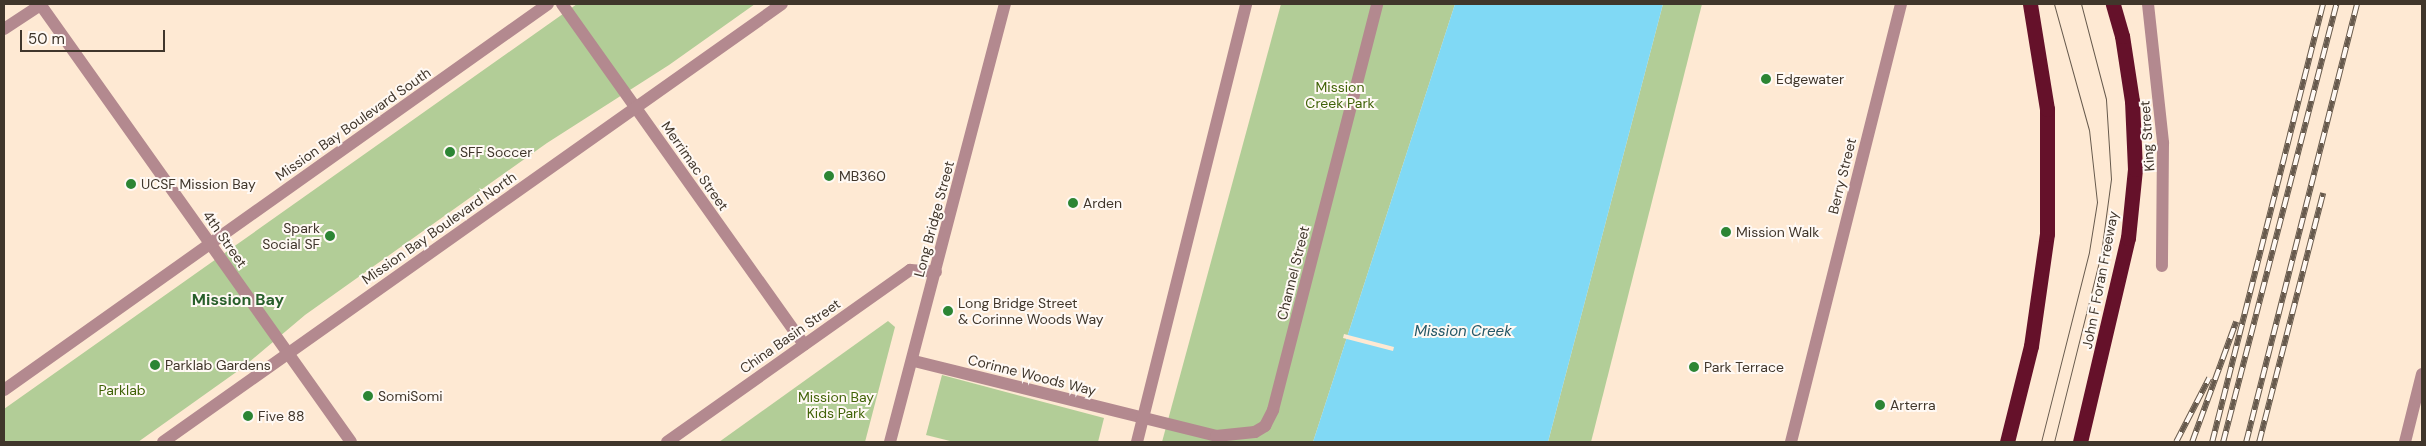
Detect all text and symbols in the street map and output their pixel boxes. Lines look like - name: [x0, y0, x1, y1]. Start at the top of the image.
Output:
- scale bar: [22, 20, 168, 52]
- text: 50 m: [28, 29, 65, 49]
- street label: Mission Bay Boulevard South: [272, 64, 434, 184]
- place label: Edgewater: [1776, 71, 1844, 87]
- marker: Edgewater: [1760, 73, 1772, 85]
- park label: Mission Creek Park: [1305, 79, 1375, 111]
- street label: King Street: [2136, 100, 2158, 172]
- street label: Merrimac Street: [658, 118, 732, 214]
- street label: Berry Street: [1824, 136, 1860, 216]
- place label: SFF Soccer: [460, 144, 532, 160]
- marker: SFF Soccer: [444, 146, 456, 158]
- street label: Long Bridge Street: [910, 159, 958, 279]
- street label: Mission Bay Boulevard North: [359, 168, 519, 288]
- place label: MB360: [839, 168, 886, 184]
- marker: MB360: [823, 170, 835, 182]
- place label: UCSF Mission Bay: [141, 176, 256, 192]
- marker: UCSF Mission Bay: [125, 178, 137, 190]
- place label: Arden: [1083, 195, 1122, 211]
- marker: Arden: [1067, 197, 1079, 209]
- street label: 4th Street: [199, 207, 251, 271]
- street label: John F Foran Freeway: [2078, 210, 2122, 350]
- place label: Spark Social SF: [262, 220, 320, 252]
- street label: Channel Street: [1273, 224, 1313, 322]
- place label: Mission Walk: [1736, 224, 1819, 240]
- marker: Mission Walk: [1720, 226, 1732, 238]
- marker: Spark Social SF: [324, 230, 336, 242]
- district label: Mission Bay: [192, 290, 284, 310]
- street label: China Basin Street: [737, 295, 843, 377]
- place label: Long Bridge Street & Corinne Woods Way: [958, 295, 1104, 328]
- marker: Long Bridge Street & Corinne Woods Way: [942, 305, 954, 317]
- water label: Mission Creek: [1414, 323, 1512, 341]
- street label: Corinne Woods Way: [966, 351, 1098, 399]
- place label: Parklab Gardens: [165, 357, 271, 373]
- marker: Parklab Gardens: [149, 359, 161, 371]
- place label: Park Terrace: [1704, 359, 1784, 375]
- marker: Park Terrace: [1688, 361, 1700, 373]
- park label: Parklab: [98, 382, 146, 398]
- place label: SomiSomi: [378, 388, 443, 404]
- park label: Mission Bay Kids Park: [798, 389, 874, 422]
- marker: SomiSomi: [362, 390, 374, 402]
- place label: Arterra: [1890, 397, 1936, 413]
- marker: Arterra: [1874, 399, 1886, 411]
- place label: Five 88: [258, 408, 305, 424]
- marker: Five 88: [242, 410, 254, 422]

